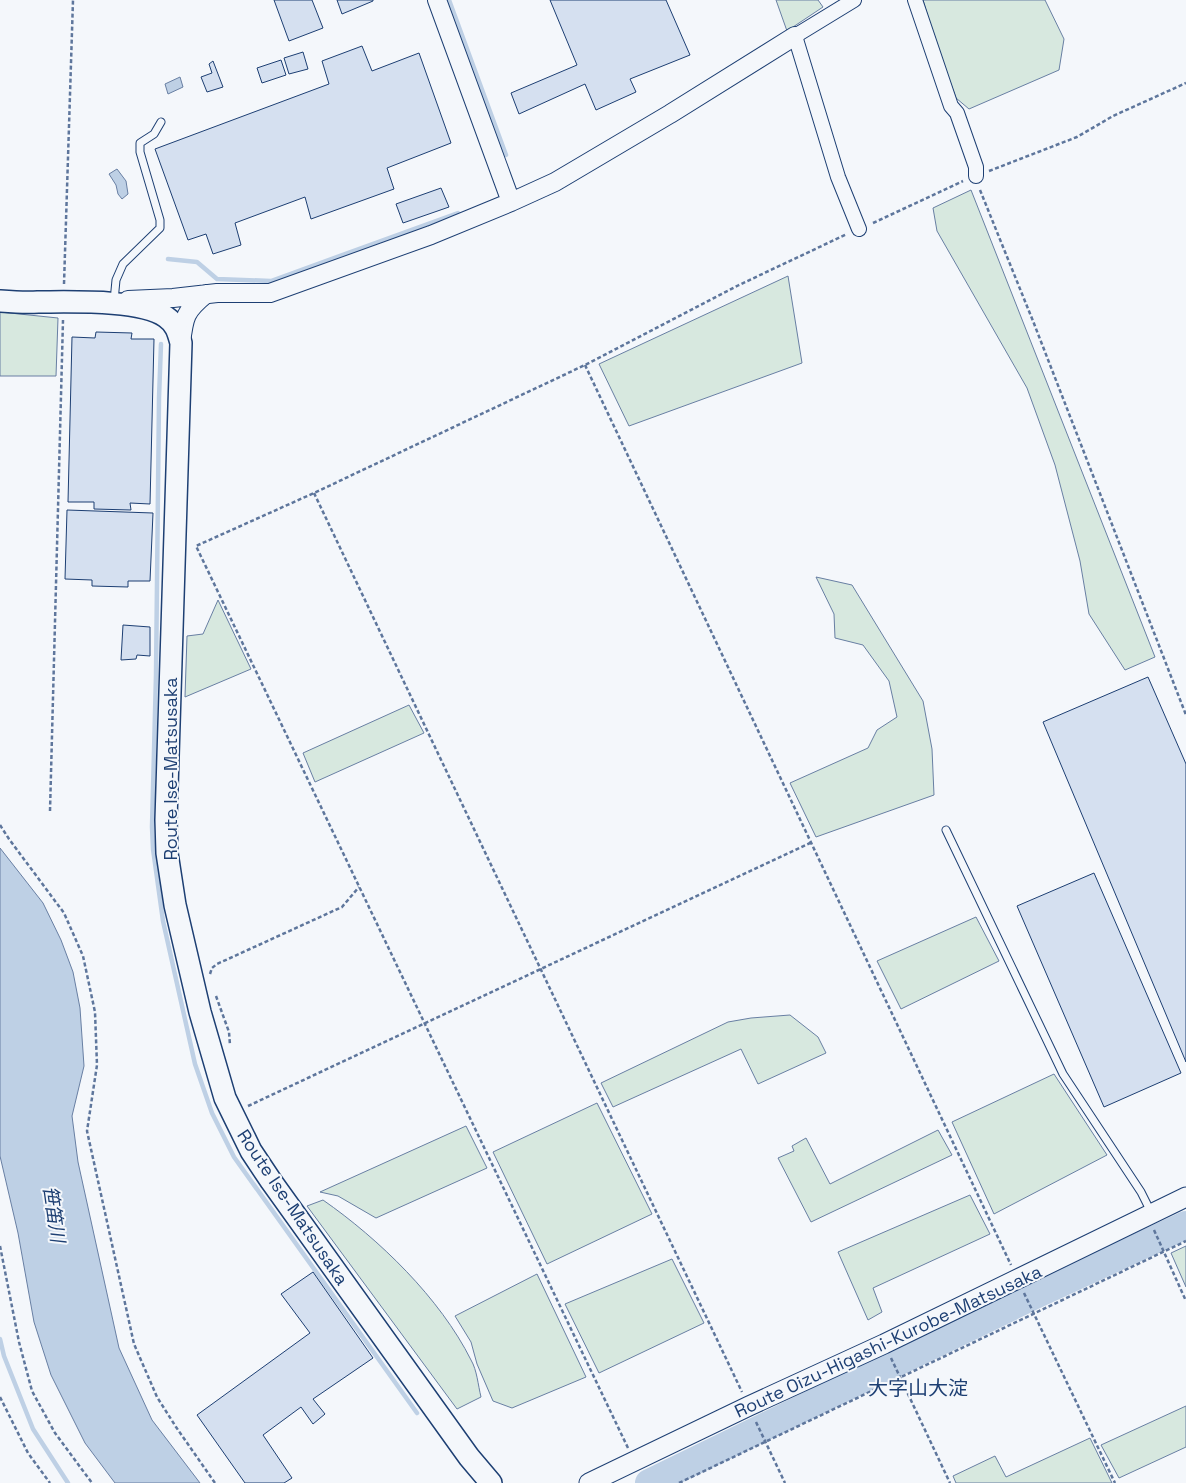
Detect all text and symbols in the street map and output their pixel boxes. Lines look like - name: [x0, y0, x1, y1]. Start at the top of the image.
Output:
- street label: Route Ise-Matsusaka: [159, 677, 182, 861]
- street label: Route Ise-Matsusaka: [232, 1125, 354, 1289]
- water label: 笹笛川: [38, 1184, 71, 1246]
- street label: Route Oizu-Higashi-Kurobe-Matsusaka: [731, 1259, 1045, 1423]
- district label: 大字山大淀: [868, 1375, 968, 1401]

